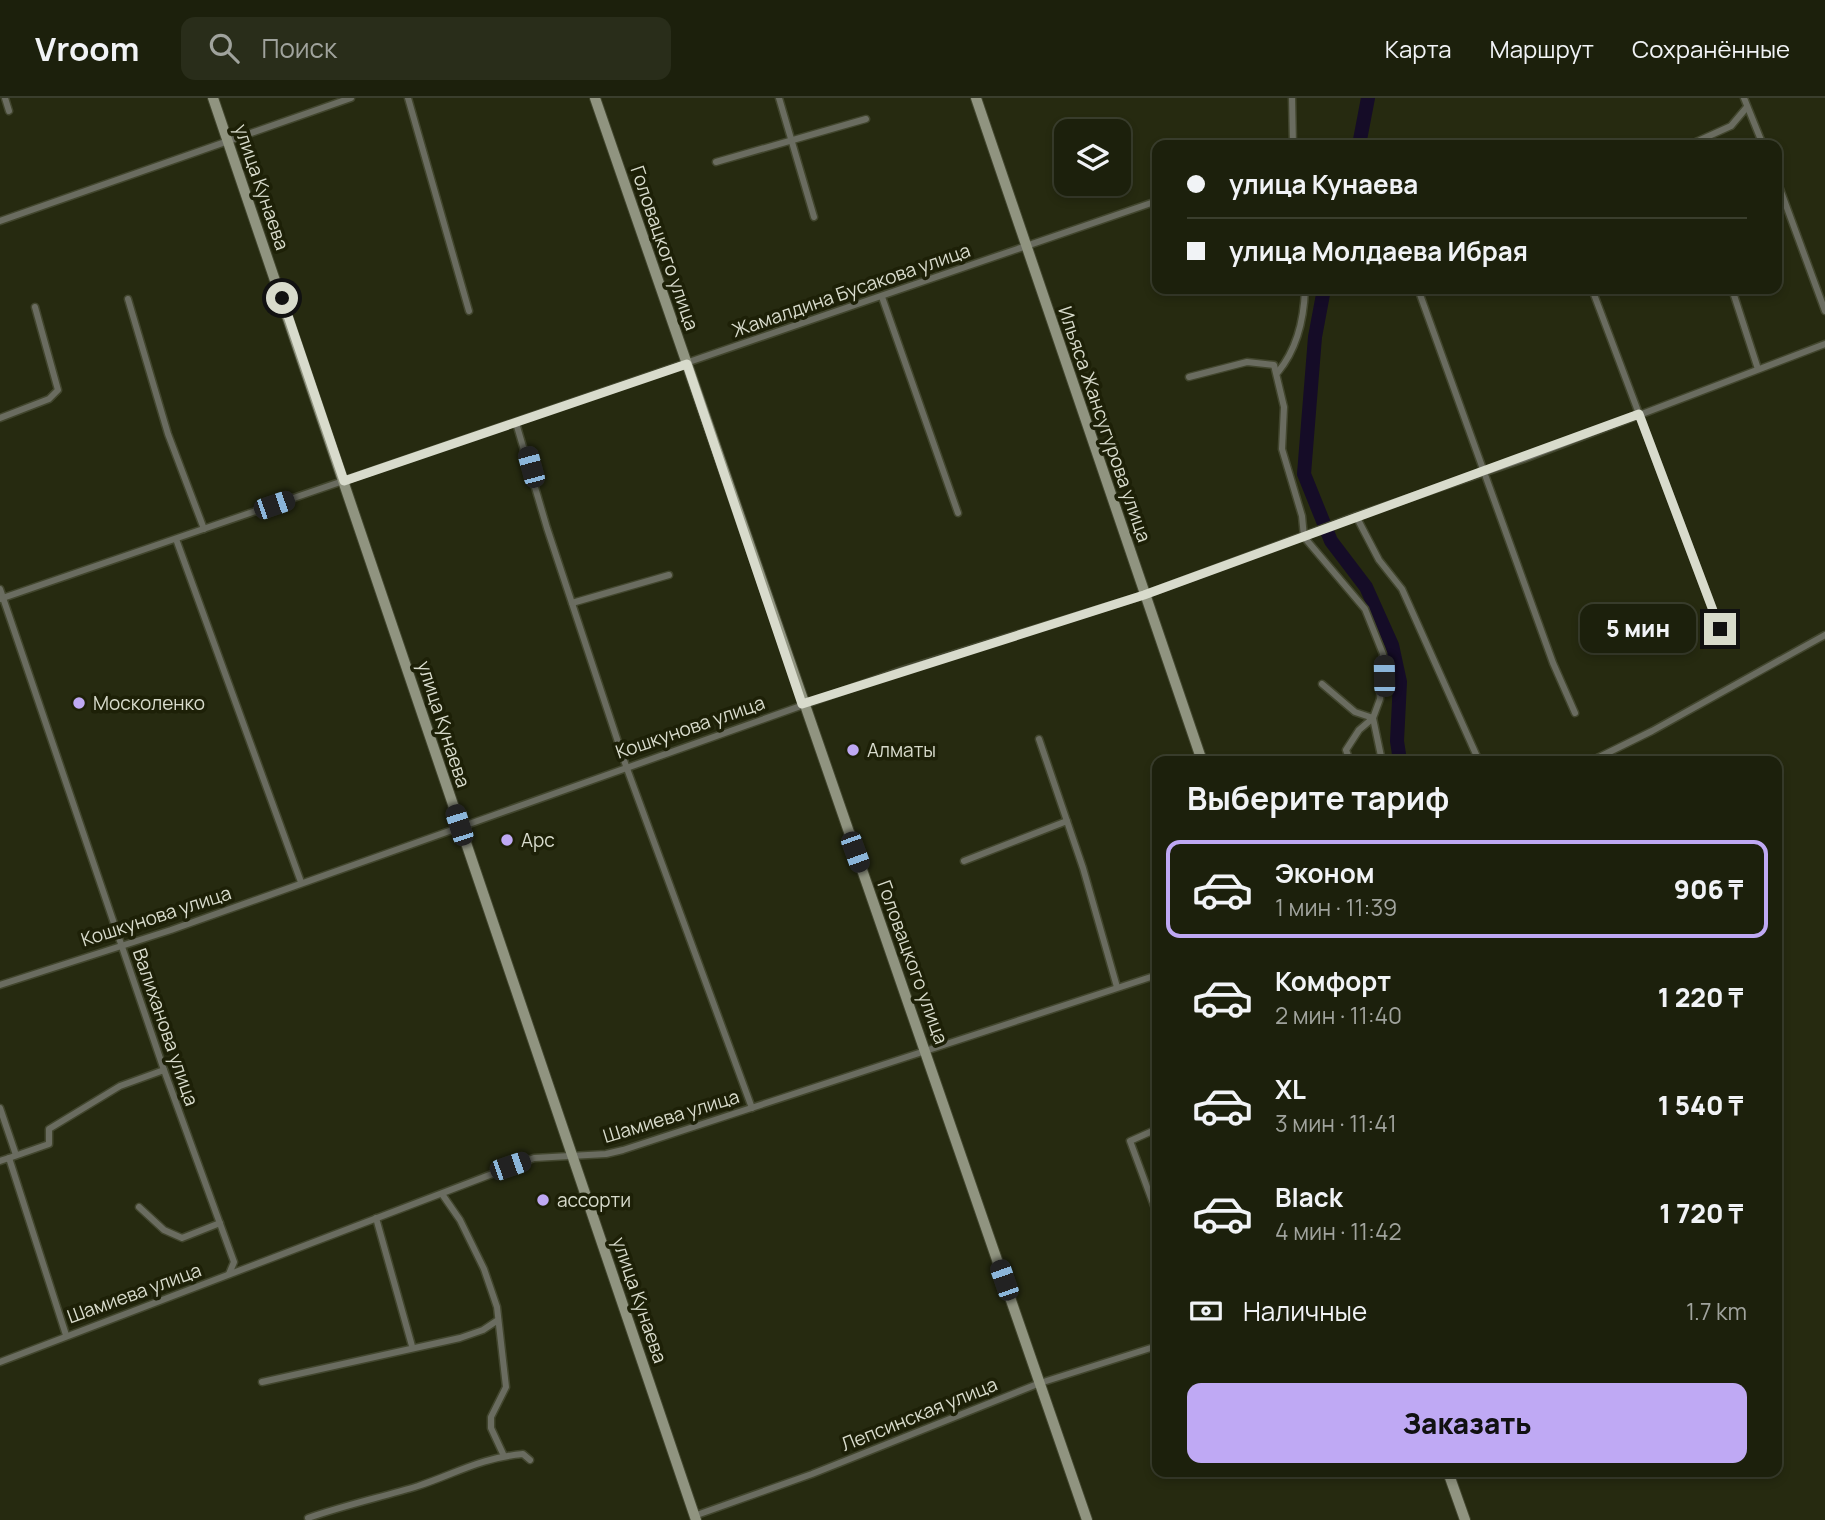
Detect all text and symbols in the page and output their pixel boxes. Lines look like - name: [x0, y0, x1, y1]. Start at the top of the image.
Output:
- search box: [181, 17, 671, 80]
- text: Vroom: [35, 26, 139, 71]
- icon: search: [205, 29, 243, 67]
- text: Поиск: [261, 30, 337, 66]
- text: Карта: [1385, 32, 1452, 65]
- text: Маршрут: [1490, 32, 1594, 65]
- text: Сохранённые: [1632, 32, 1790, 65]
- map controls: [1054, 119, 1131, 196]
- button: layers: [1054, 119, 1131, 196]
- street label: улица Кунаева: [228, 121, 296, 253]
- street label: Головацкого улица: [625, 162, 705, 334]
- text: улица Кунаева: [1229, 166, 1418, 202]
- text: улица Молдаева Ибрая: [1229, 233, 1528, 269]
- street label: Жамалдина Бусакова улица: [728, 237, 974, 343]
- route start: [266, 282, 298, 314]
- street label: Ильяса Жансугурова улица: [1052, 303, 1158, 545]
- car: [516, 444, 547, 490]
- car: [251, 488, 298, 522]
- callout: 5 мин: [1580, 604, 1696, 654]
- text: 5 мин: [1606, 612, 1670, 644]
- route end: [1704, 613, 1736, 645]
- car: [1374, 655, 1395, 697]
- street label: улица Кунаева: [411, 657, 477, 791]
- street label: Кошкунова улица: [612, 689, 768, 765]
- place label: Москоленко: [93, 690, 205, 716]
- marker: Москоленко: [71, 695, 87, 711]
- place label: Алматы: [867, 737, 936, 763]
- marker: Алматы: [845, 742, 861, 758]
- text: Выберите тариф: [1187, 776, 1449, 820]
- car: [443, 802, 476, 848]
- place label: Арс: [521, 827, 555, 853]
- car: [838, 829, 873, 875]
- marker: Арс: [499, 832, 515, 848]
- text: Эконом: [1275, 855, 1375, 891]
- icon: car: [1191, 858, 1254, 921]
- text: 906 ₸: [1674, 871, 1743, 907]
- street label: Головацкого улица: [871, 877, 955, 1047]
- street label: Кошкунова улица: [78, 879, 234, 953]
- text: 1 мин · 11:39: [1275, 891, 1397, 923]
- street label: Валиханова улица: [127, 945, 205, 1109]
- text: Комфорт: [1275, 963, 1391, 999]
- icon: car: [1191, 966, 1254, 1029]
- text: 1 220 ₸: [1658, 979, 1743, 1015]
- text: 2 мин · 11:40: [1275, 999, 1402, 1031]
- text: XL: [1275, 1071, 1306, 1107]
- icon: car: [1191, 1074, 1254, 1137]
- street label: Шамиева улица: [600, 1083, 742, 1149]
- text: 1 540 ₸: [1658, 1087, 1743, 1123]
- text: 3 мин · 11:41: [1275, 1107, 1397, 1139]
- car: [487, 1149, 534, 1183]
- text: Black: [1275, 1179, 1343, 1215]
- icon: car: [1191, 1182, 1254, 1245]
- place label: ассорти: [557, 1187, 631, 1213]
- marker: ассорти: [535, 1192, 551, 1208]
- text: 1 720 ₸: [1659, 1195, 1743, 1231]
- text: 4 мин · 11:42: [1275, 1215, 1402, 1247]
- street label: улица Кунаева: [606, 1234, 674, 1366]
- street label: Шамиева улица: [63, 1257, 205, 1329]
- car: [988, 1257, 1021, 1303]
- icon: cash: [1187, 1292, 1225, 1330]
- text: Наличные: [1243, 1293, 1367, 1329]
- text: 1.7 km: [1686, 1295, 1747, 1327]
- street label: Лепсинская улица: [837, 1371, 1001, 1457]
- button: Заказать: [1187, 1383, 1747, 1463]

